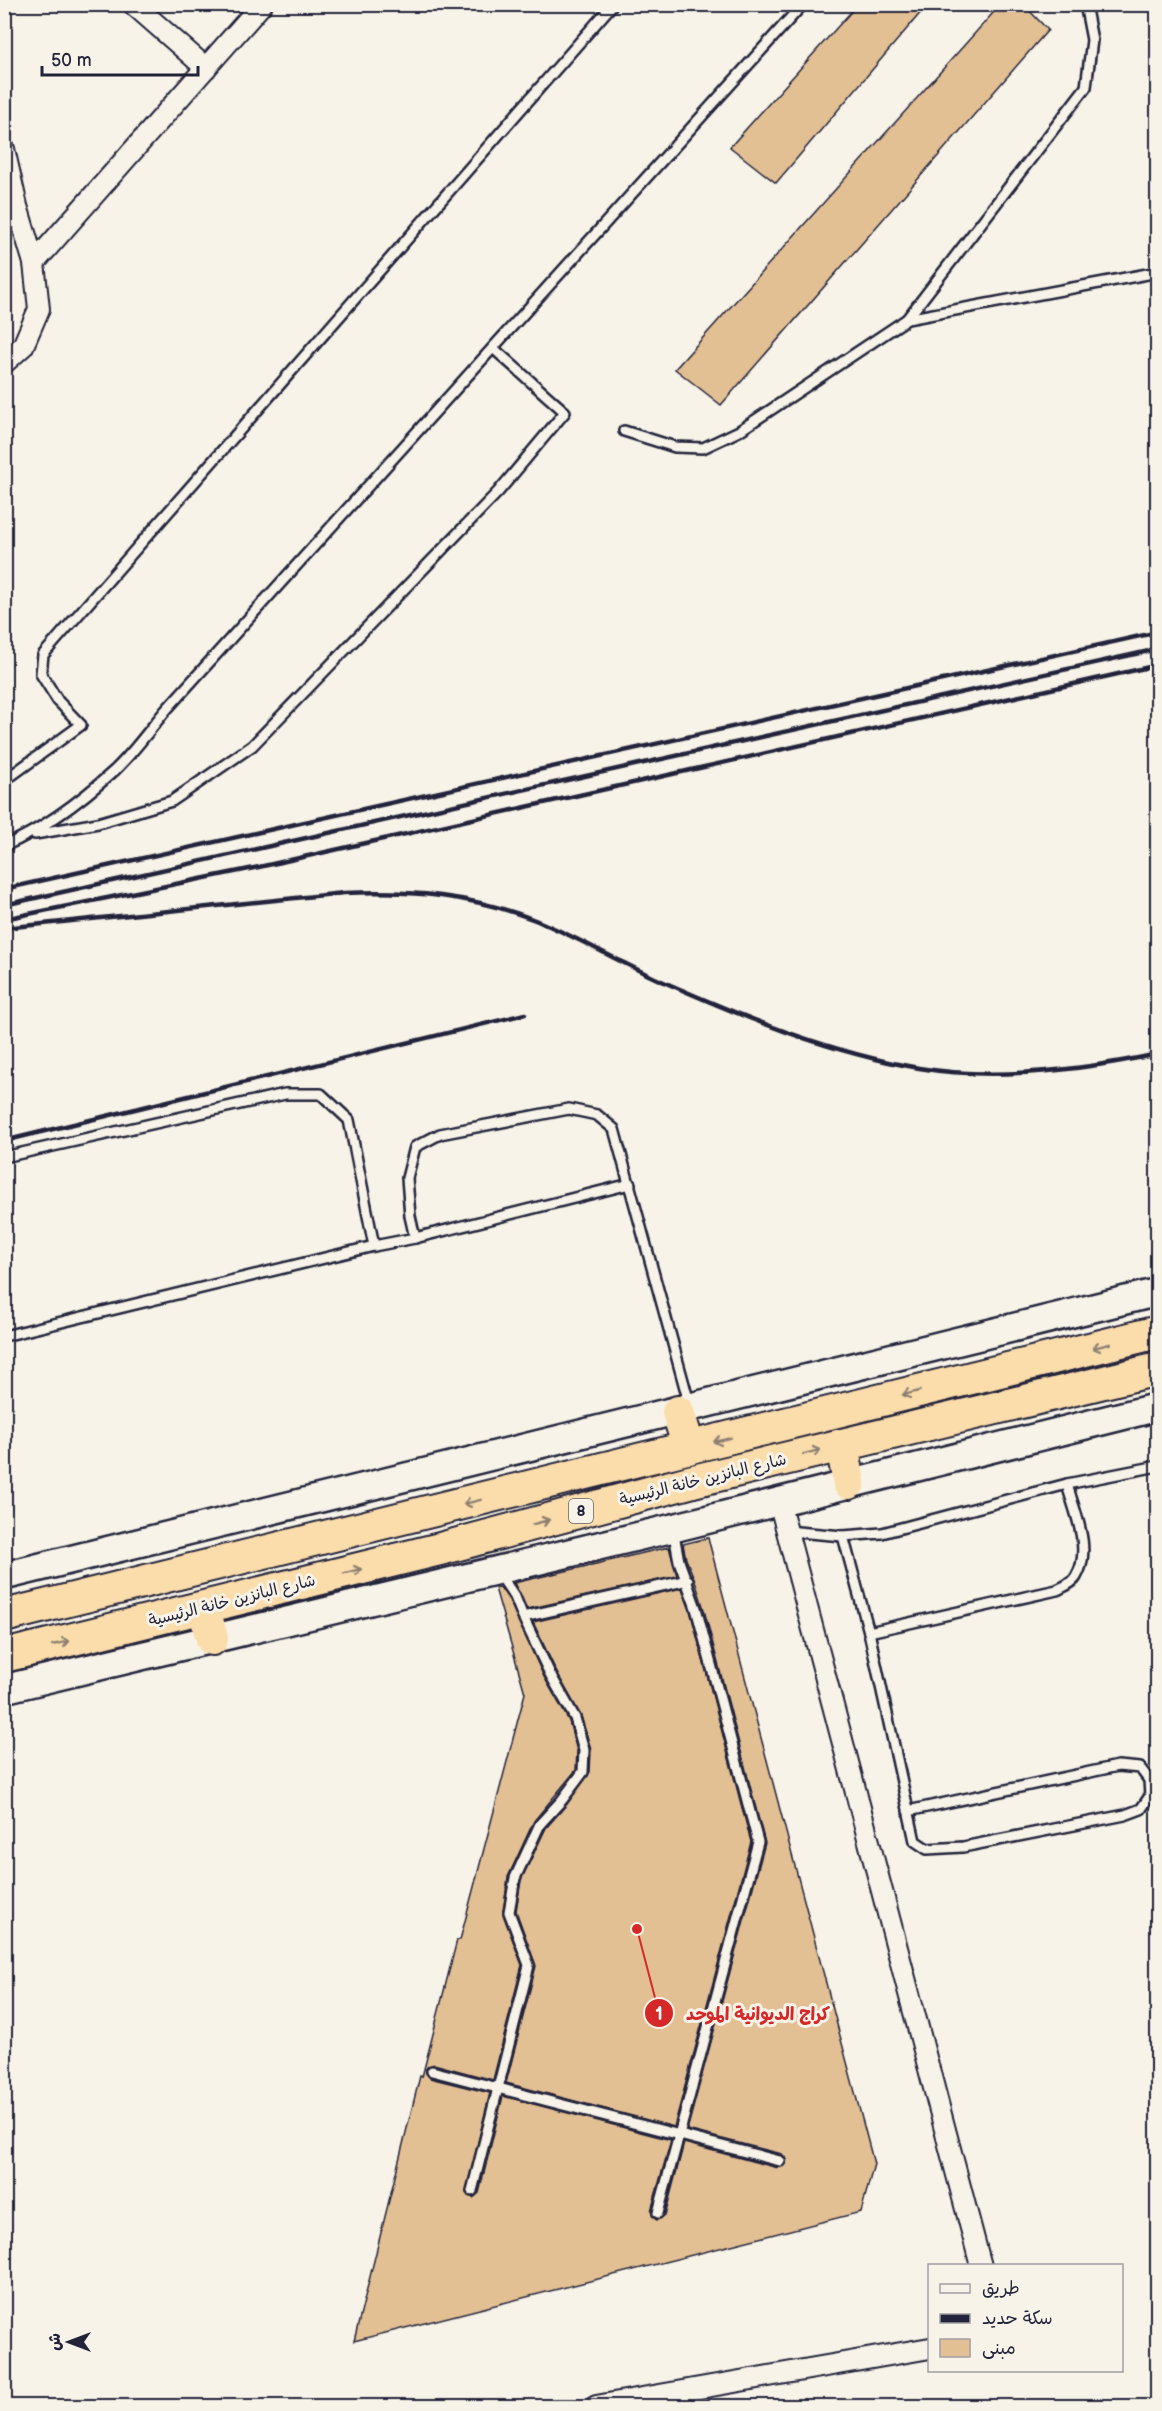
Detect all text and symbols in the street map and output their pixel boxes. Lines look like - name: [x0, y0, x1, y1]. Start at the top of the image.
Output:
- scale bar: [42, 39, 198, 77]
- text: 50 m: [51, 50, 92, 71]
- one-way arrow: [1092, 1340, 1111, 1352]
- one-way arrow: [902, 1387, 921, 1399]
- one-way arrow: [713, 1434, 732, 1446]
- one-way arrow: [802, 1446, 821, 1458]
- street label: شارع البانزين خانة الرئيسية: [618, 1450, 789, 1511]
- one-way arrow: [463, 1497, 482, 1509]
- road number: 8: [569, 1499, 593, 1523]
- one-way arrow: [532, 1516, 551, 1527]
- one-way arrow: [343, 1565, 362, 1576]
- street label: شارع البانزين خانة الرئيسية: [147, 1571, 318, 1632]
- one-way arrow: [52, 1636, 71, 1648]
- callout: كراج الديوانية الموحد: [644, 1995, 842, 2031]
- text: 1: [655, 2004, 663, 2025]
- text: كراج الديوانية الموحد: [686, 2004, 830, 2025]
- legend: [928, 2264, 1123, 2372]
- text: طريق: [982, 2278, 1020, 2299]
- text: سكة حديد: [982, 2308, 1053, 2329]
- north arrow: [39, 2312, 99, 2372]
- text: ش: [46, 2333, 65, 2351]
- text: مبنى: [982, 2338, 1016, 2359]

